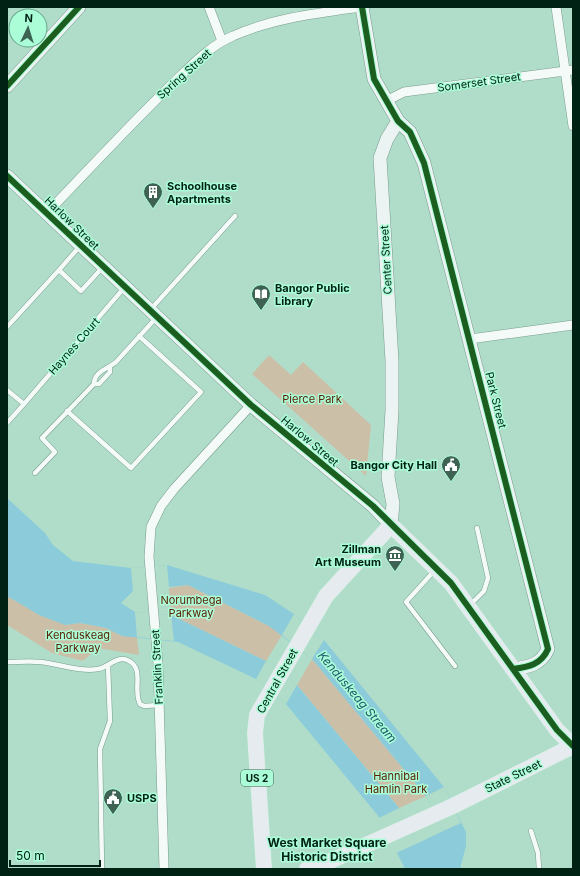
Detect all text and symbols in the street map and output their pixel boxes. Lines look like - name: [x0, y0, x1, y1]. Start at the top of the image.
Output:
- north arrow: [8, 8, 48, 48]
- text: N: [24, 11, 33, 25]
- street label: Spring Street: [154, 46, 214, 102]
- street label: Somerset Street: [437, 69, 522, 95]
- place label: Schoolhouse Apartments: [167, 179, 238, 206]
- building icon: Schoolhouse Apartments: [142, 181, 164, 209]
- street label: Harlow Street: [42, 193, 103, 253]
- street label: Center Street: [377, 225, 395, 295]
- place label: Bangor Public Library: [275, 281, 350, 308]
- library icon: Bangor Public Library: [250, 283, 272, 311]
- street label: Haynes Court: [45, 314, 103, 377]
- street label: Park Street: [482, 370, 510, 430]
- park label: Pierce Park: [282, 392, 342, 406]
- street label: Harlow Street: [278, 413, 342, 469]
- public building icon: Bangor City Hall: [440, 454, 462, 482]
- place label: Bangor City Hall: [351, 458, 437, 472]
- place label: Zillman Art Museum: [315, 542, 381, 569]
- museum icon: Zillman Art Museum: [384, 544, 406, 572]
- park label: Norumbega Parkway: [160, 593, 222, 620]
- park label: Kenduskeag Parkway: [46, 628, 110, 655]
- street label: Franklin Street: [148, 629, 166, 705]
- street label: Central Street: [254, 646, 301, 716]
- water label: Kenduskeag Stream: [315, 648, 400, 746]
- street label: State Street: [483, 756, 544, 796]
- park label: Hannibal Hamlin Park: [365, 769, 427, 796]
- road number: US 2: [241, 770, 273, 786]
- public building icon: USPS: [102, 787, 124, 815]
- place label: USPS: [127, 791, 157, 805]
- district label: West Market Square Historic District: [268, 835, 386, 864]
- scale bar: [10, 842, 100, 868]
- text: 50 m: [16, 848, 45, 863]

